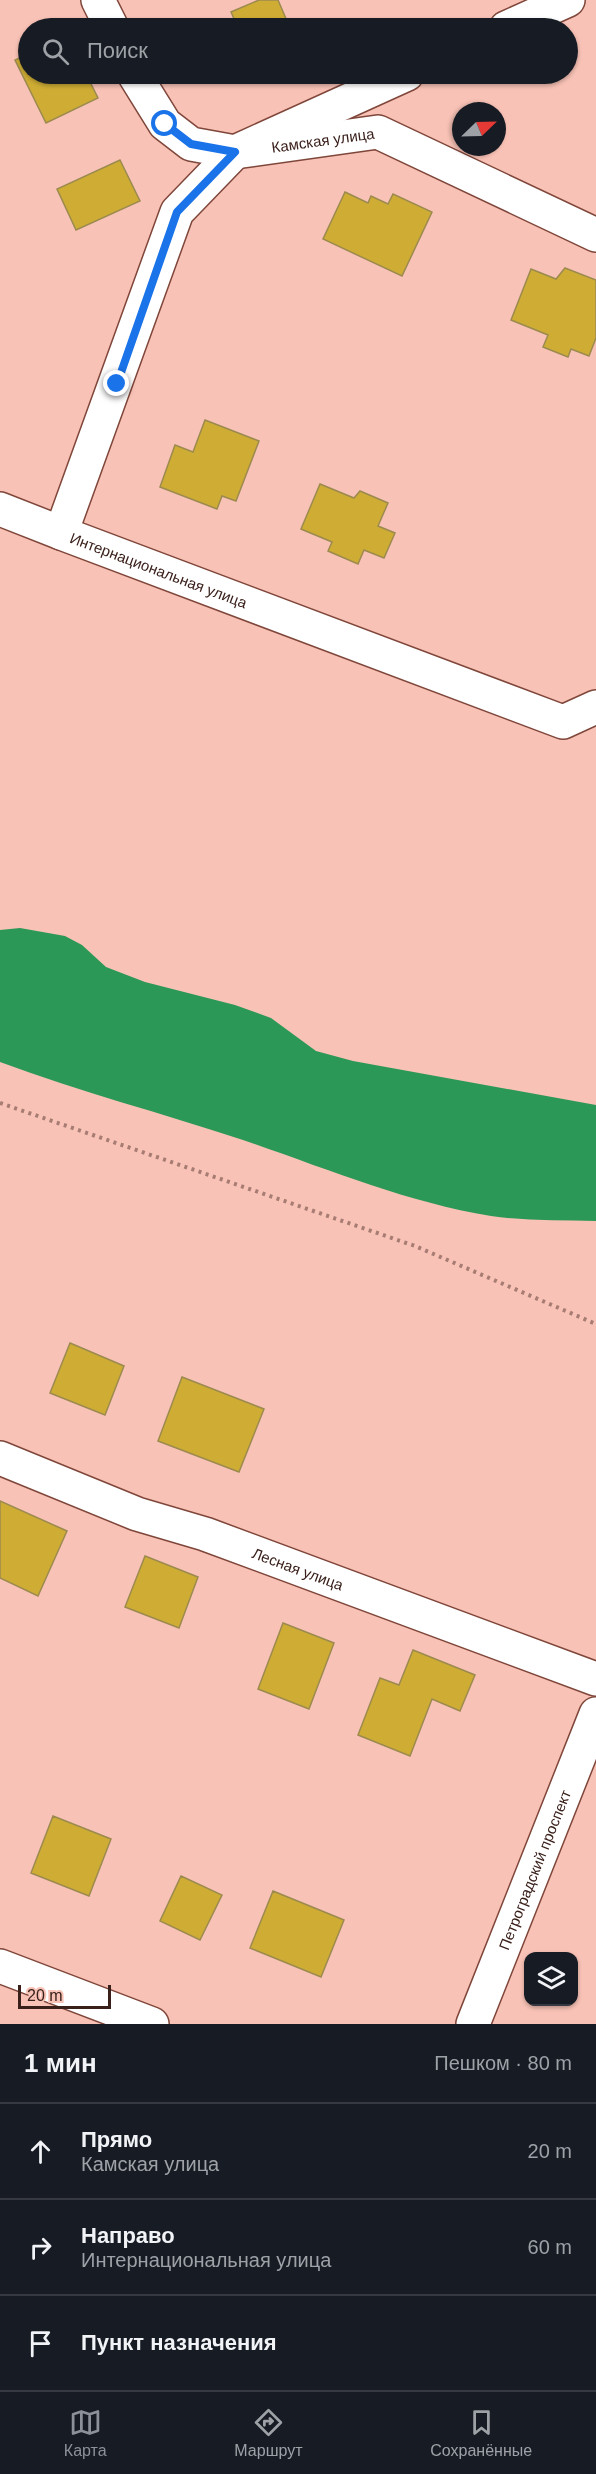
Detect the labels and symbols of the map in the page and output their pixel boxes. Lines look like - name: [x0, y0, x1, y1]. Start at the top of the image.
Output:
- north arrow: [452, 102, 506, 156]
- route start: [151, 110, 177, 136]
- street label: Камская улица: [270, 124, 376, 155]
- route end: [103, 370, 129, 396]
- street label: Интернациональная улица: [68, 529, 250, 611]
- street label: Лесная улица: [250, 1544, 346, 1593]
- street label: Петроградский проспект: [495, 1787, 574, 1952]
- scale bar: [18, 1982, 111, 2010]

